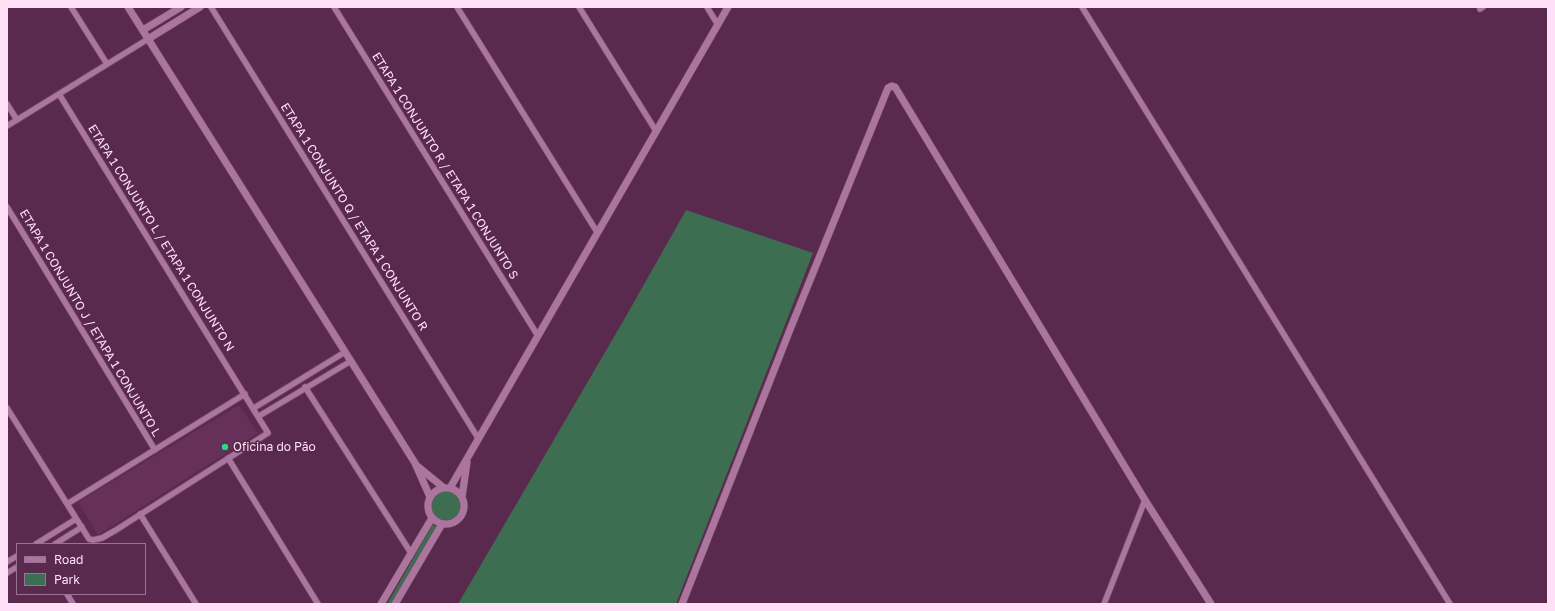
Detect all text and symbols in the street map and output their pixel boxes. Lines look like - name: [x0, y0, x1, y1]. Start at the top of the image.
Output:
- street label: ETAPA 1 CONJUNTO R / ETAPA 1 CONJUNTO S: [369, 50, 521, 282]
- street label: ETAPA 1 CONJUNTO Q / ETAPA 1 CONJUNTO R: [277, 100, 431, 334]
- street label: ETAPA 1 CONJUNTO L / ETAPA 1 CONJUNTO N: [85, 122, 237, 354]
- street label: ETAPA 1 CONJUNTO J / ETAPA 1 CONJUNTO L: [16, 207, 164, 439]
- place label: Oficina do Pão: [233, 440, 316, 454]
- marker: Oficina do Pão: [220, 442, 230, 452]
- legend: [16, 543, 146, 595]
- text: Road: [54, 552, 83, 567]
- text: Park: [54, 572, 80, 587]

